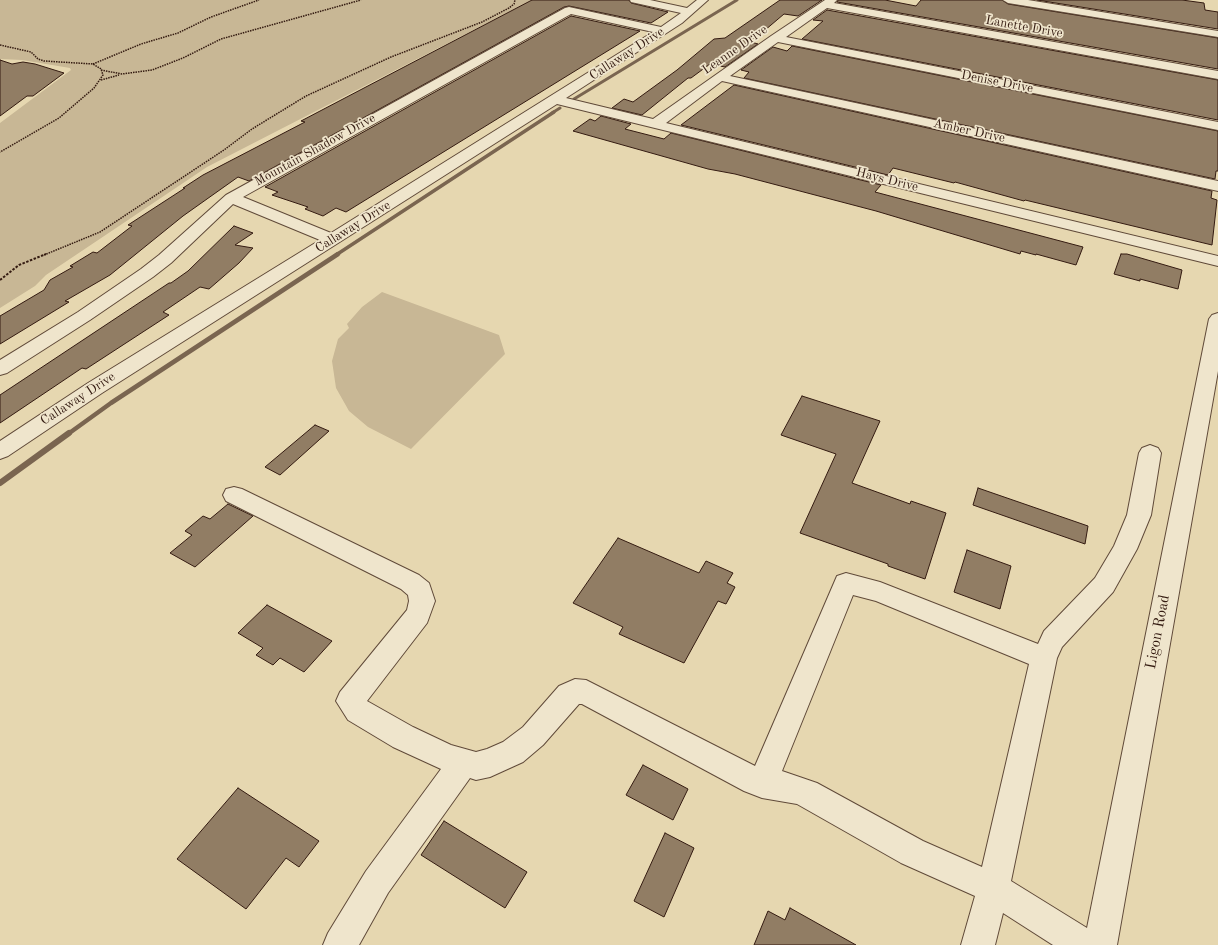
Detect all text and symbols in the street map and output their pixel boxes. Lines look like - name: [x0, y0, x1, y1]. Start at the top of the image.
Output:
- street label: Lanette Drive: [984, 13, 1064, 41]
- street label: Leanne Drive: [699, 22, 771, 78]
- street label: Callaway Drive: [587, 24, 667, 84]
- street label: Denise Drive: [960, 67, 1034, 97]
- street label: Mountain Shadow Drive: [252, 110, 378, 190]
- street label: Amber Drive: [932, 116, 1006, 146]
- street label: Hays Drive: [854, 165, 920, 195]
- street label: Callaway Drive: [312, 198, 394, 256]
- street label: Callaway Drive: [38, 369, 118, 429]
- street label: Ligon Road: [1142, 593, 1174, 671]

